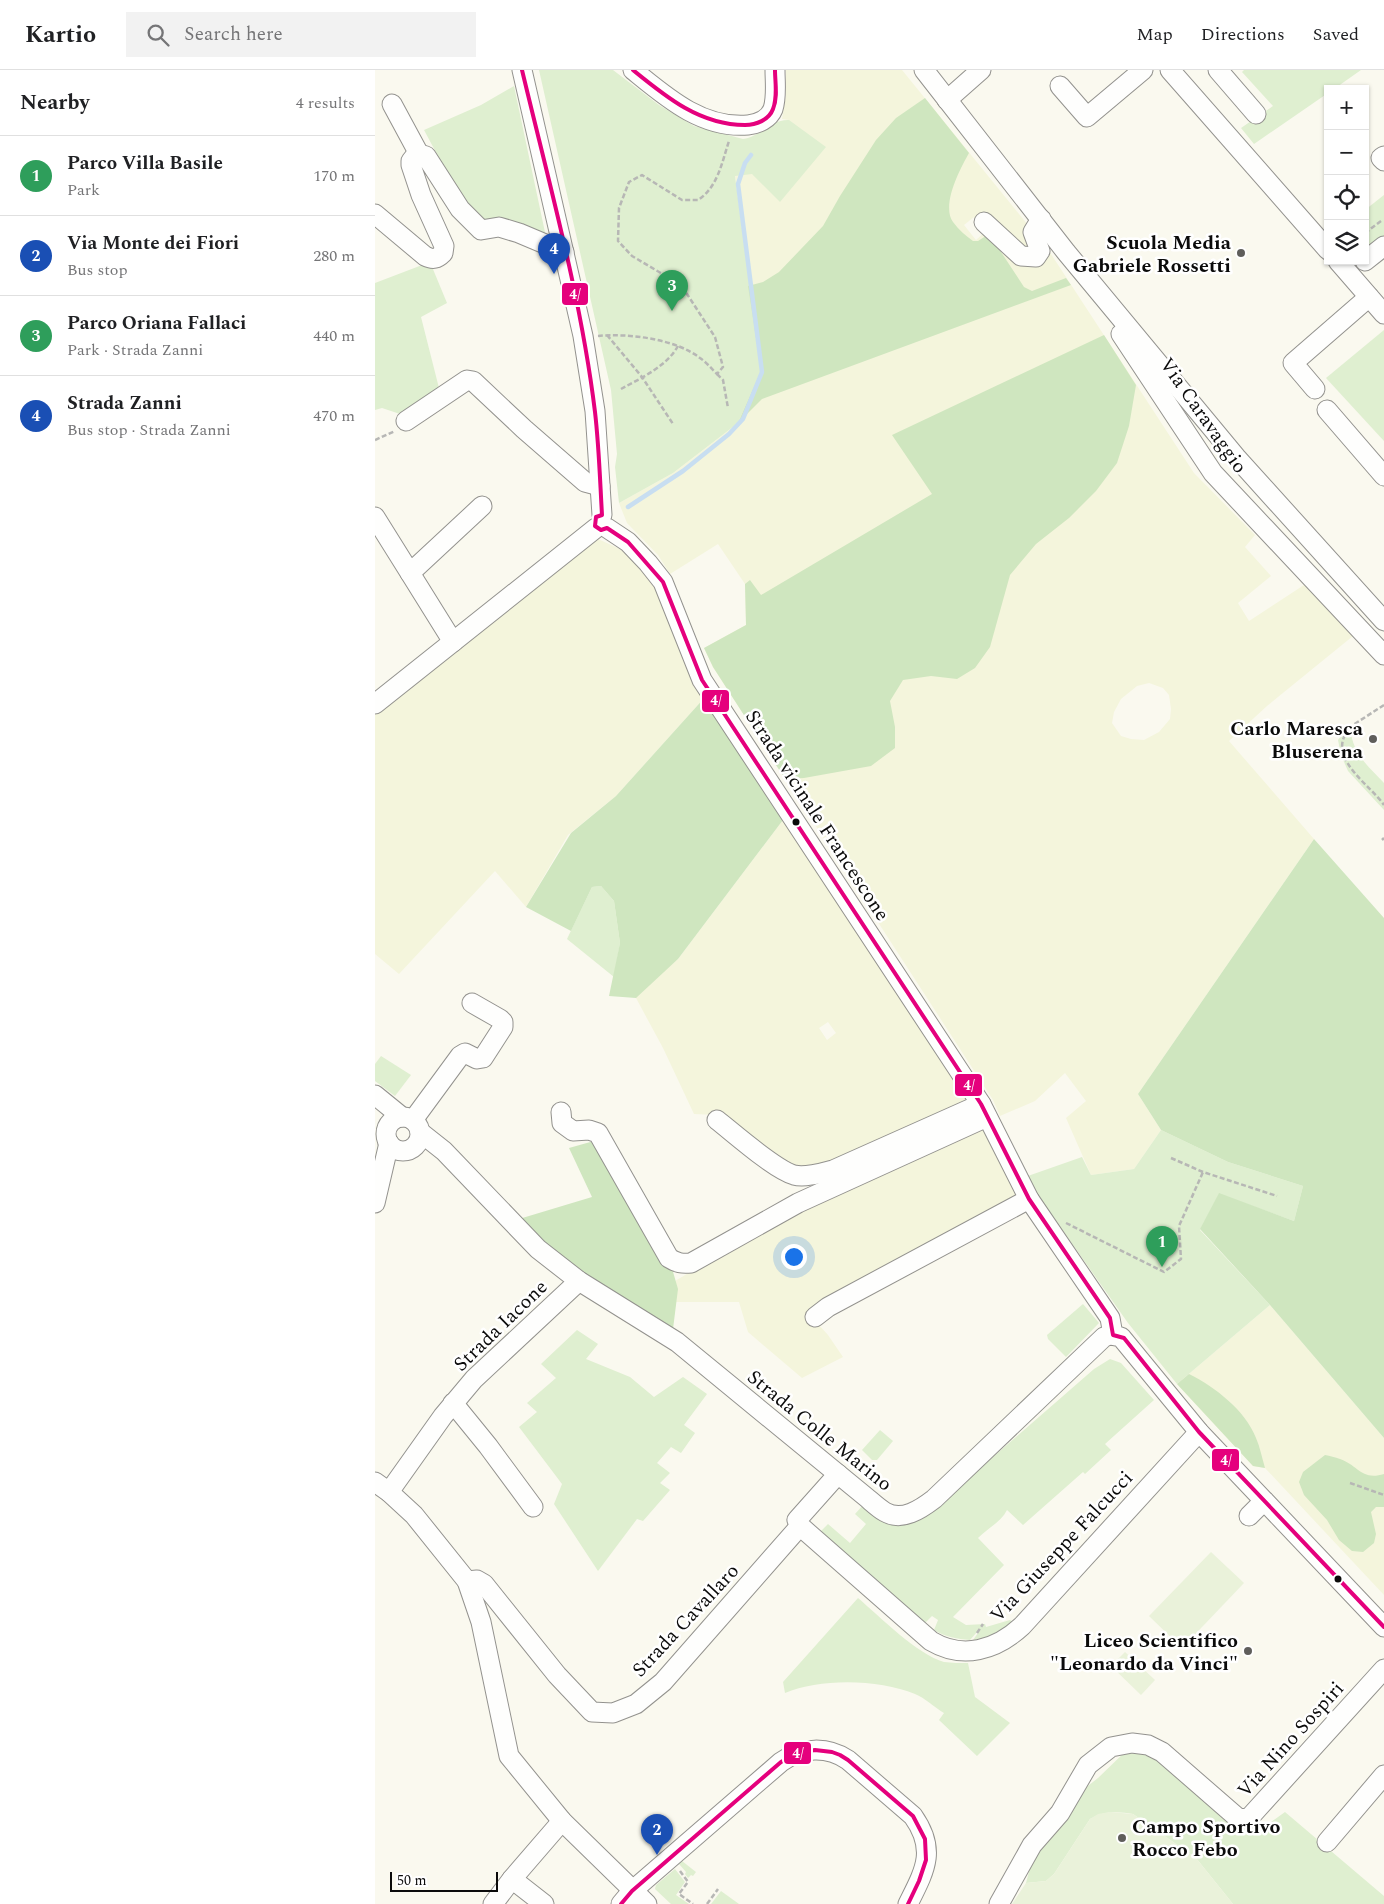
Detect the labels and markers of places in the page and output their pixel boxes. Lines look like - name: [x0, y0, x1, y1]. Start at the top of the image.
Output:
- place label: Scuola Media Gabriele Rossetti: [1073, 228, 1232, 281]
- pin: 4: [538, 233, 570, 274]
- marker: Scuola Media Gabriele Rossetti: [1235, 247, 1247, 259]
- pin: 3: [656, 270, 688, 311]
- place label: Carlo Maresca Bluserena: [1230, 714, 1364, 767]
- marker: Carlo Maresca Bluserena: [1367, 733, 1379, 745]
- unlabelled marker: [791, 817, 801, 827]
- pin: 1: [1146, 1226, 1178, 1267]
- unlabelled marker: [1333, 1574, 1343, 1584]
- place label: Liceo Scientifico "Leonardo da Vinci": [1050, 1626, 1238, 1679]
- marker: Liceo Scientifico "Leonardo da Vinci": [1242, 1645, 1254, 1657]
- place label: Campo Sportivo Rocco Febo: [1132, 1812, 1280, 1865]
- pin: 2: [641, 1814, 673, 1855]
- marker: Campo Sportivo Rocco Febo: [1116, 1832, 1128, 1844]

